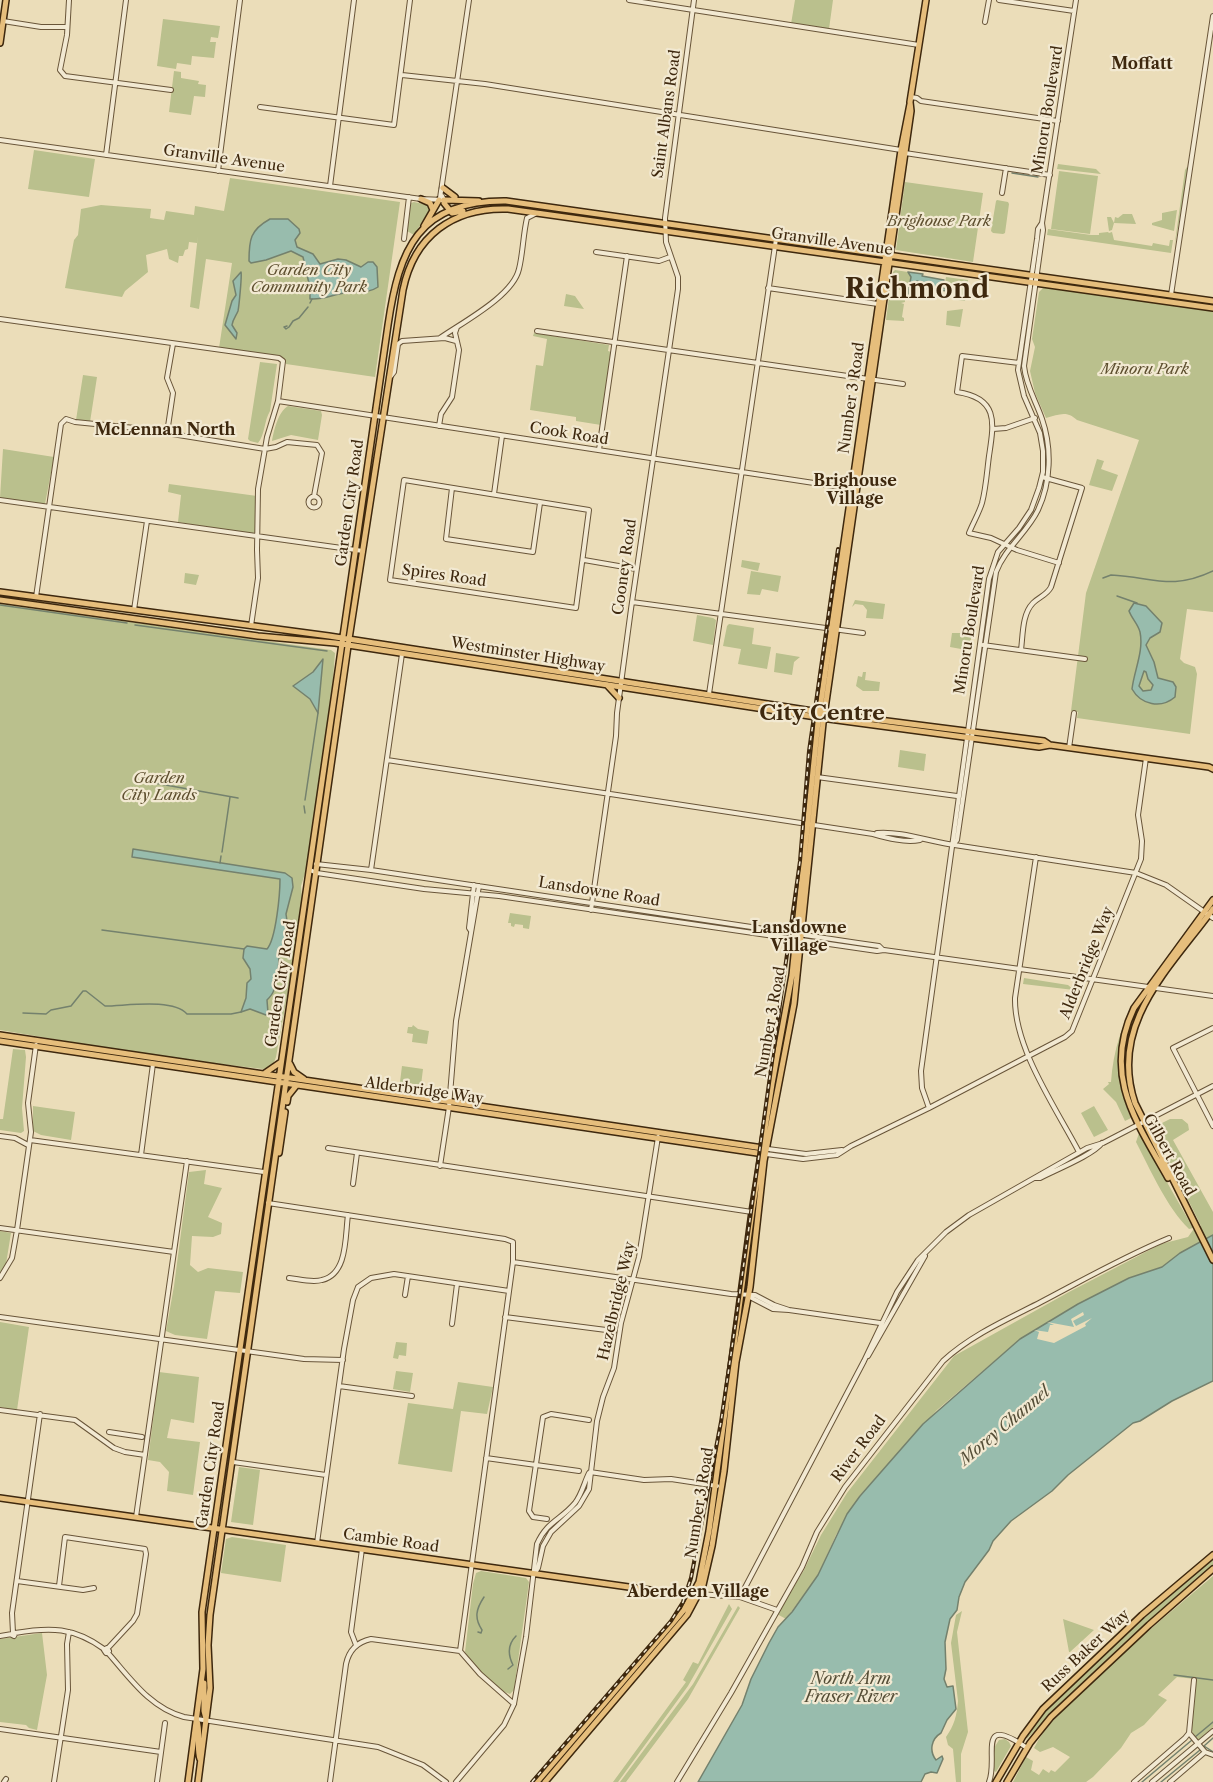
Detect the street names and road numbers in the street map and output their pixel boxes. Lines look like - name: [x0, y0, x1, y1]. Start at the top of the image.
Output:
- street label: Minoru Boulevard: [1029, 44, 1067, 176]
- street label: Saint Albans Road: [649, 49, 685, 179]
- street label: Granville Avenue: [162, 142, 286, 176]
- street label: Granville Avenue: [770, 225, 894, 259]
- street label: Number 3 Road: [835, 341, 869, 455]
- street label: Cook Road: [528, 419, 610, 449]
- street label: Garden City Road: [332, 438, 368, 568]
- street label: Cooney Road: [609, 518, 641, 616]
- street label: Spires Road: [401, 561, 487, 591]
- street label: Minoru Boulevard: [951, 564, 989, 696]
- street label: Westminster Highway: [450, 634, 606, 676]
- street label: Lansdowne Road: [537, 874, 661, 910]
- street label: Alderbridge Way: [1056, 904, 1118, 1022]
- street label: Garden City Road: [262, 919, 300, 1049]
- street label: Number 3 Road: [752, 965, 790, 1079]
- street label: Alderbridge Way: [363, 1074, 485, 1108]
- street label: Gilbert Road: [1139, 1111, 1199, 1199]
- street label: Hazelbridge Way: [595, 1240, 639, 1362]
- street label: Garden City Road: [193, 1400, 229, 1530]
- street label: River Road: [828, 1412, 890, 1486]
- street label: Number 3 Road: [682, 1446, 718, 1560]
- street label: Cambie Road: [342, 1525, 440, 1557]
- street label: Russ Baker Way: [1038, 1606, 1134, 1696]

